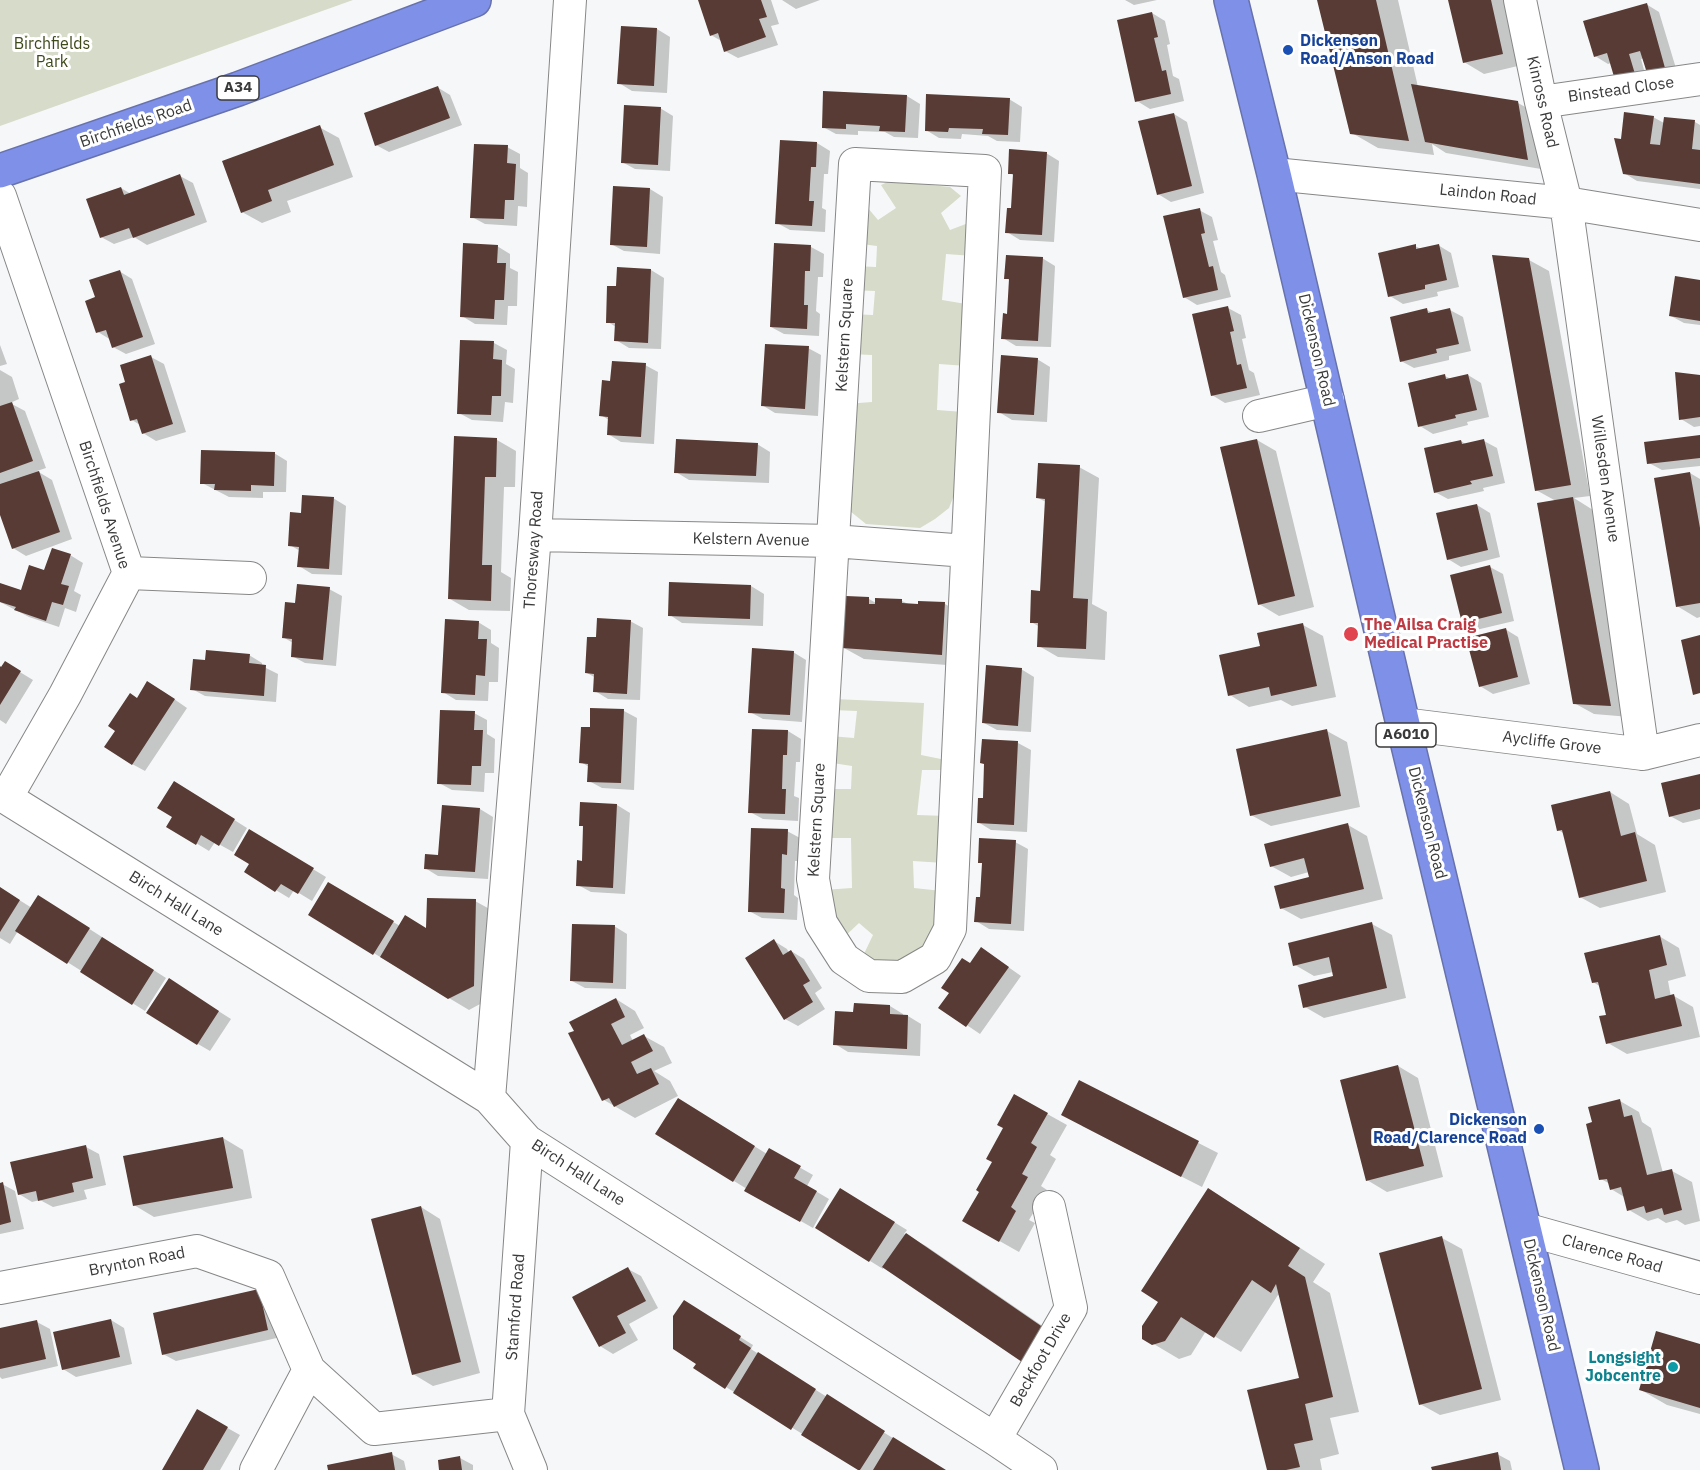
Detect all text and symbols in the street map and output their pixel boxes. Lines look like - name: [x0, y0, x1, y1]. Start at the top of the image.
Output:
- place label: Dickenson Road/Anson Road: [1300, 31, 1434, 69]
- park label: Birchfields Park: [14, 34, 90, 72]
- marker: Dickenson Road/Anson Road: [1281, 43, 1295, 57]
- street label: Kinross Road: [1522, 54, 1562, 150]
- street label: Binstead Close: [1567, 73, 1675, 107]
- road number: A34: [217, 76, 259, 100]
- street label: Birchfields Road: [77, 96, 195, 152]
- street label: Laindon Road: [1439, 180, 1537, 210]
- street label: Kelstern Square: [832, 277, 858, 393]
- street label: Dickenson Road: [1294, 292, 1338, 408]
- street label: Willesden Avenue: [1587, 414, 1623, 544]
- street label: Birchfields Avenue: [74, 438, 134, 572]
- street label: Thoresway Road: [520, 490, 548, 610]
- street label: Kelstern Avenue: [692, 529, 810, 551]
- place label: The Ailsa Craig Medical Practise: [1364, 615, 1488, 653]
- marker: The Ailsa Craig Medical Practise: [1342, 625, 1360, 643]
- road number: A6010: [1376, 723, 1436, 747]
- street label: Aycliffe Grove: [1501, 727, 1603, 759]
- street label: Kelstern Square: [804, 762, 830, 878]
- street label: Dickenson Road: [1404, 765, 1450, 881]
- street label: Birch Hall Lane: [125, 867, 227, 941]
- place label: Dickenson Road/Clarence Road: [1373, 1110, 1527, 1148]
- marker: Dickenson Road/Clarence Road: [1532, 1122, 1546, 1136]
- street label: Birch Hall Lane: [528, 1136, 628, 1210]
- street label: Clarence Road: [1559, 1230, 1665, 1278]
- street label: Dickenson Road: [1519, 1237, 1563, 1353]
- street label: Brynton Road: [87, 1243, 187, 1281]
- street label: Stamford Road: [503, 1253, 529, 1361]
- street label: Beckfoot Drive: [1006, 1310, 1076, 1410]
- place label: Longsight Jobcentre: [1585, 1348, 1661, 1386]
- marker: Longsight Jobcentre: [1666, 1360, 1680, 1374]

